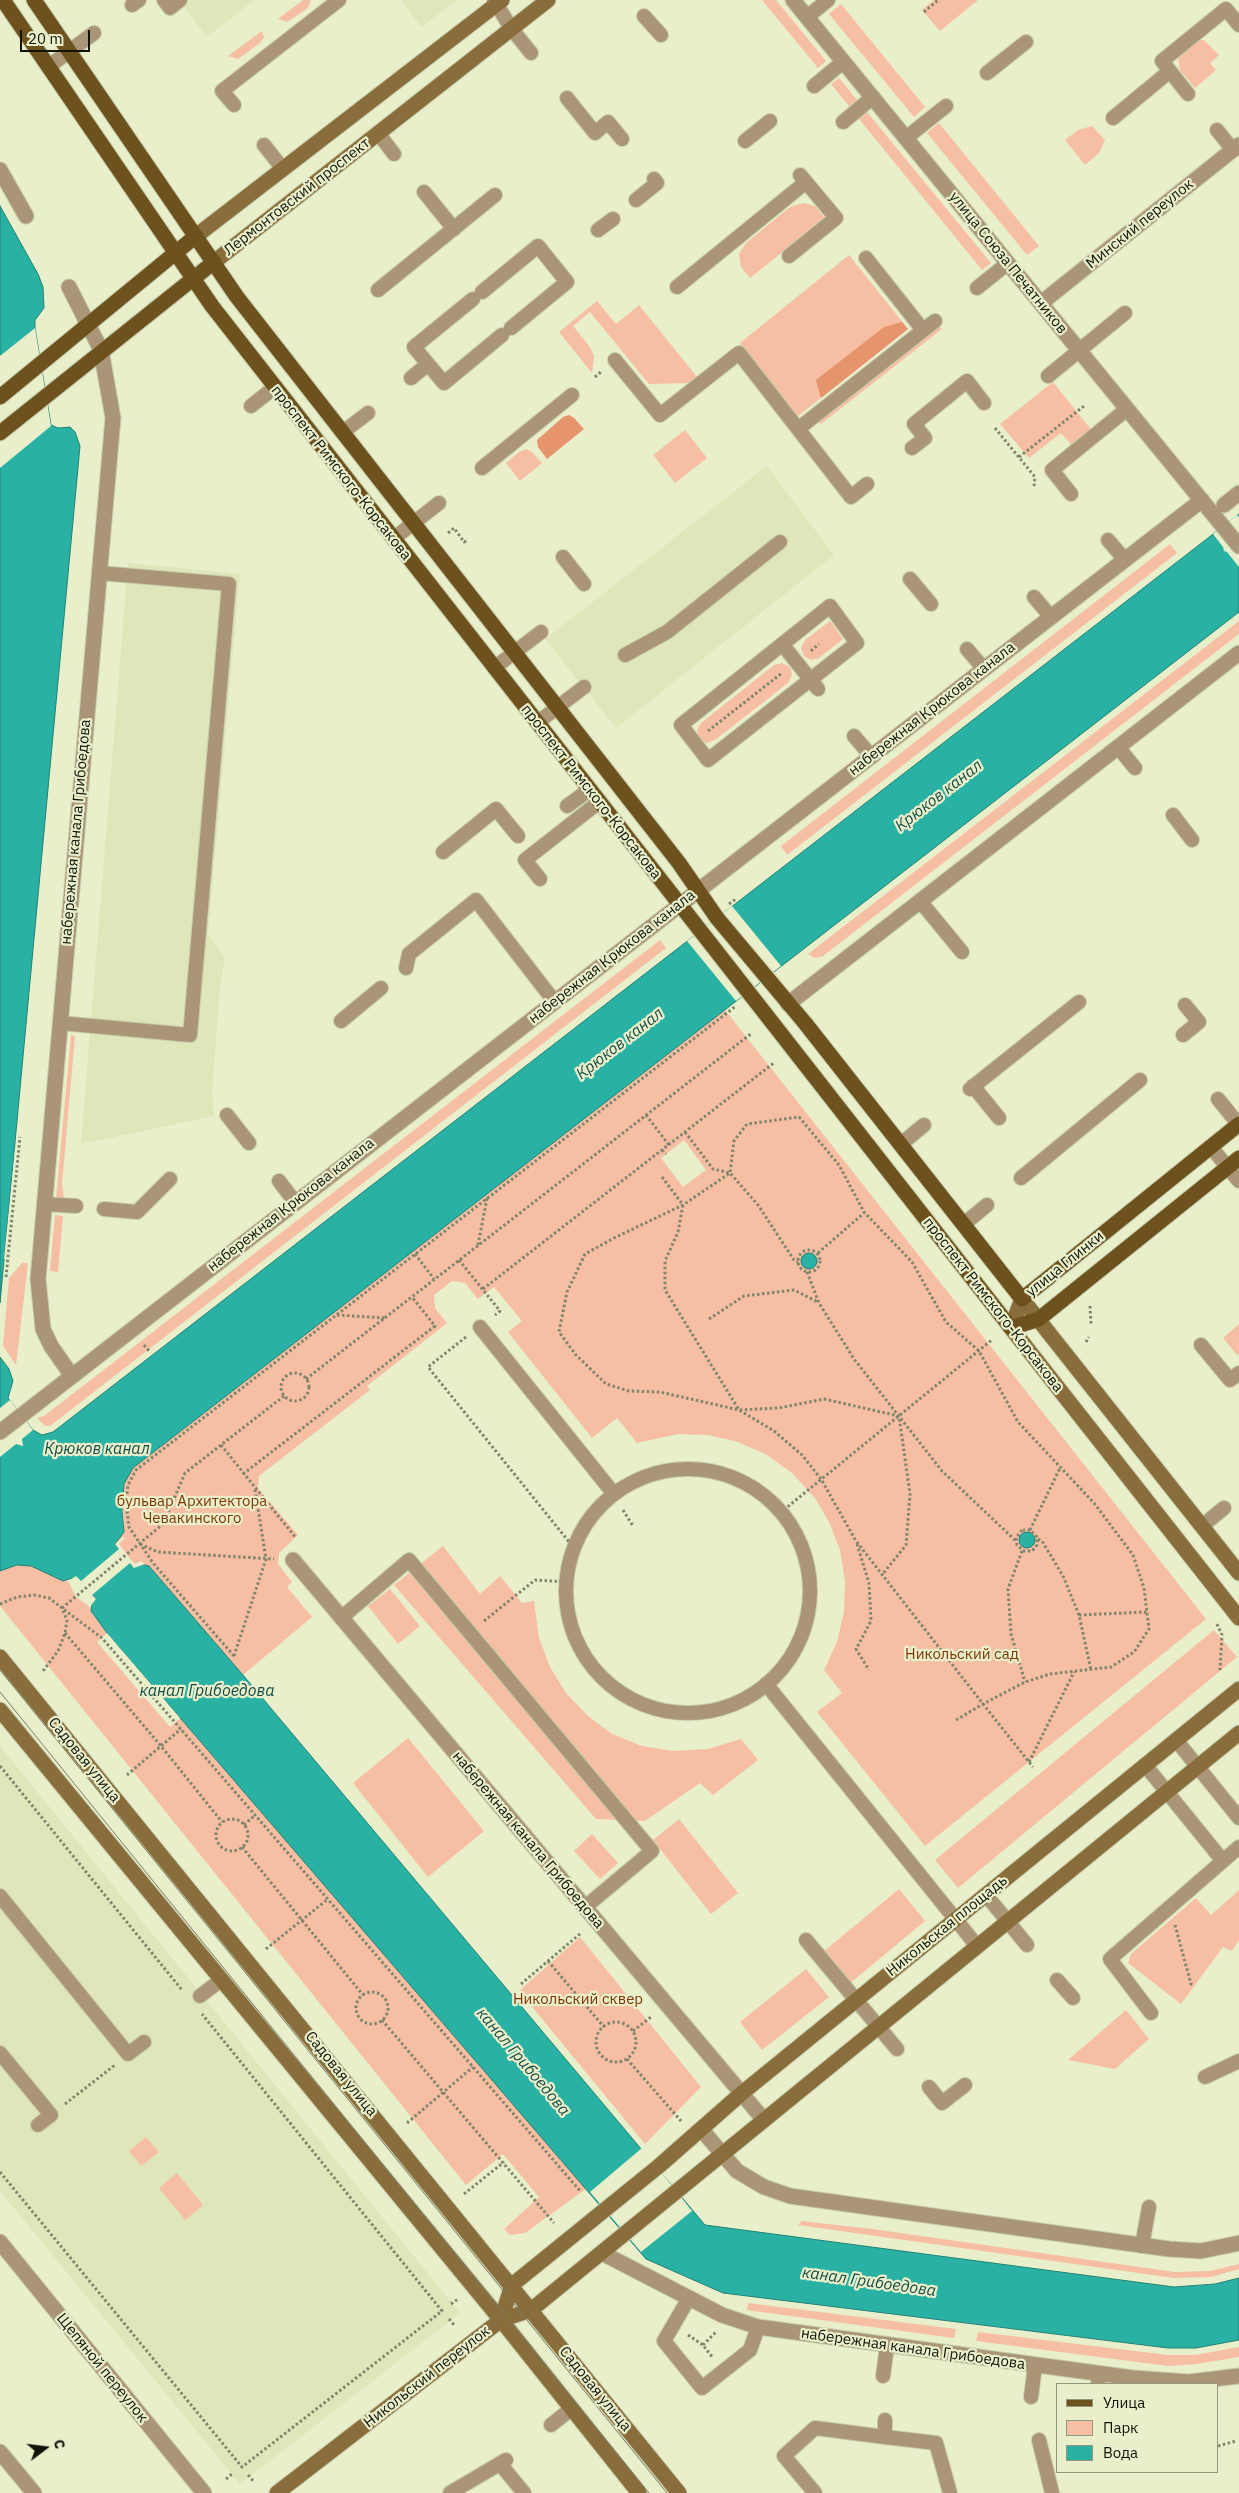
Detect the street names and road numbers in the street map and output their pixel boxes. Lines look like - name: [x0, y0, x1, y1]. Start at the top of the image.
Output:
- street label: Лермонтовский проспект: [220, 134, 374, 260]
- street label: Минский переулок: [1083, 175, 1197, 273]
- street label: улица Союза Печатников: [945, 188, 1071, 338]
- street label: проспект Римского-Корсакова: [267, 382, 415, 564]
- street label: набережная Крюкова канала: [845, 638, 1019, 780]
- street label: проспект Римского-Корсакова: [517, 701, 665, 883]
- street label: набережная канала Грибоедова: [57, 719, 95, 945]
- street label: набережная Крюкова канала: [525, 886, 699, 1028]
- street label: набережная Крюкова канала: [204, 1134, 378, 1276]
- street label: проспект Римского-Корсакова: [919, 1214, 1067, 1396]
- street label: улица Глинки: [1023, 1227, 1107, 1301]
- street label: Садовая улица: [44, 1714, 124, 1806]
- street label: набережная канала Грибоедова: [448, 1748, 608, 1932]
- street label: Никольская площадь: [883, 1872, 1011, 1980]
- street label: Садовая улица: [301, 2028, 381, 2120]
- street label: Щепяной переулок: [52, 2310, 152, 2426]
- street label: Никольский переулок: [360, 2322, 494, 2432]
- street label: набережная канала Грибоедова: [800, 2324, 1026, 2374]
- street label: Садовая улица: [555, 2343, 635, 2435]

